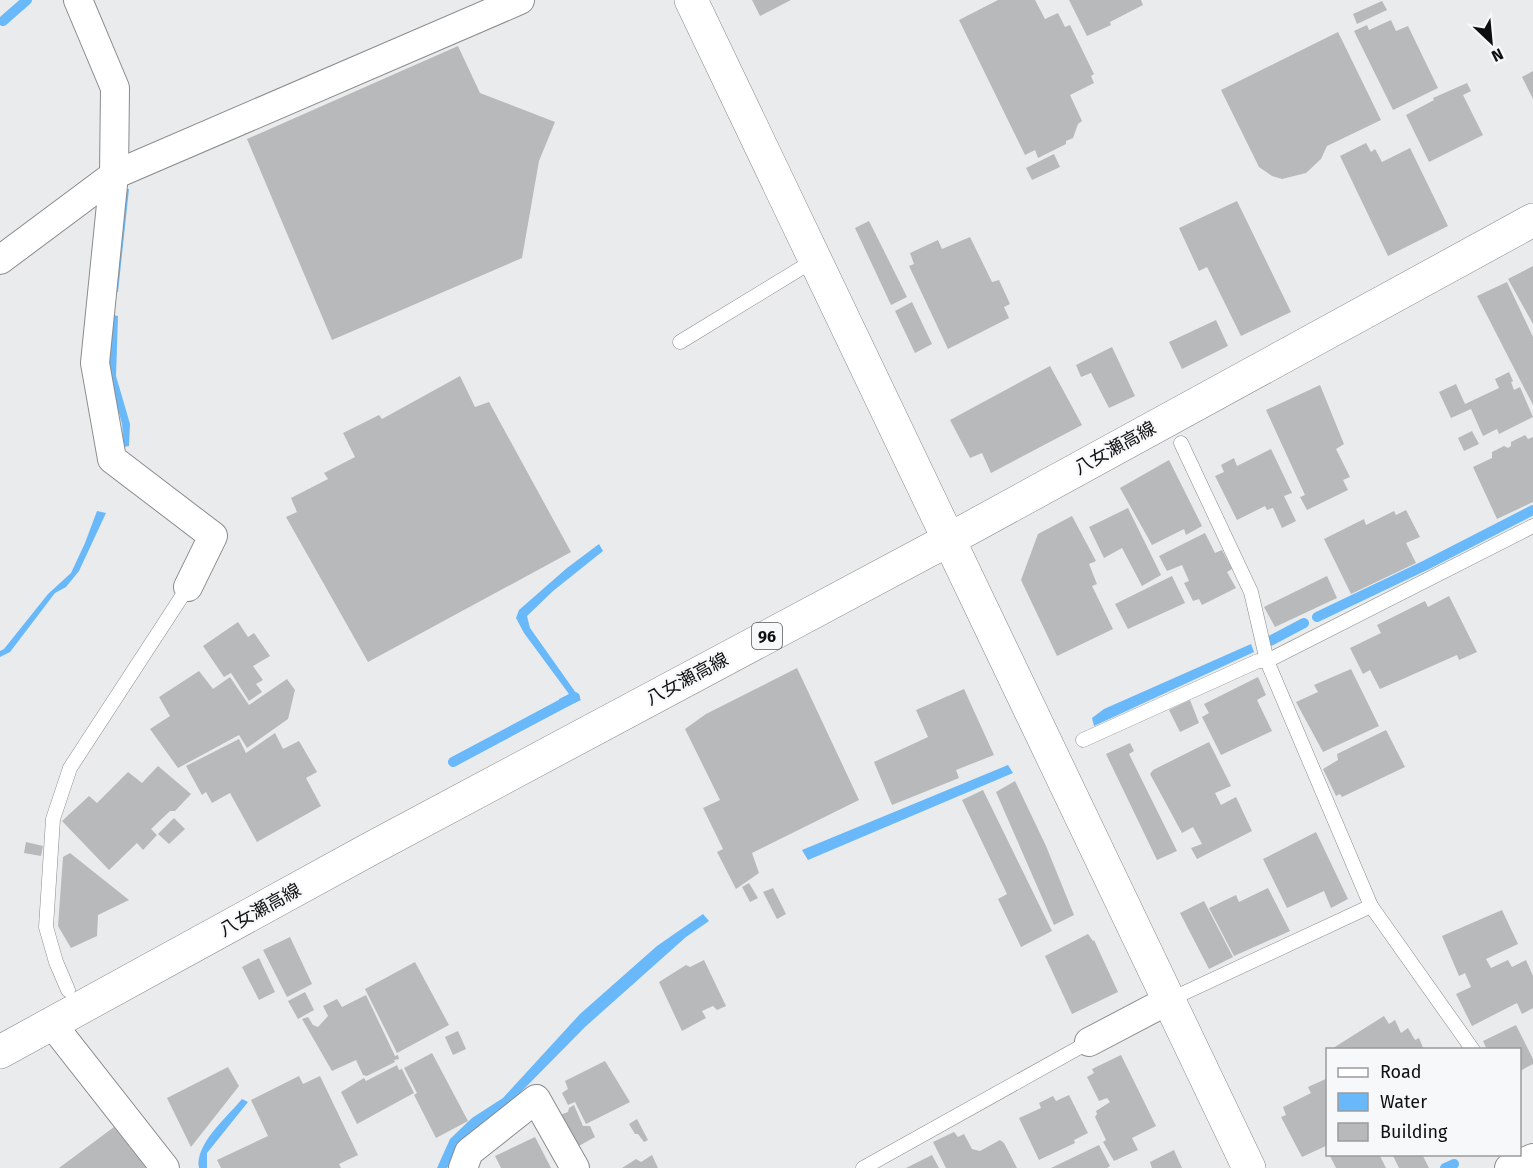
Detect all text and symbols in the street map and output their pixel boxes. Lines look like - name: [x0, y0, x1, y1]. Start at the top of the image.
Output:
- north arrow: [1461, 12, 1521, 72]
- text: N: [1488, 44, 1506, 66]
- street label: 八女瀬高線: [1070, 417, 1160, 479]
- road number: 96: [752, 623, 782, 649]
- street label: 八女瀬高線: [642, 648, 732, 710]
- street label: 八女瀬高線: [215, 879, 305, 941]
- legend: [1326, 1048, 1521, 1156]
- text: Road: [1380, 1061, 1422, 1083]
- text: Water: [1380, 1091, 1427, 1113]
- text: Building: [1380, 1121, 1448, 1143]

